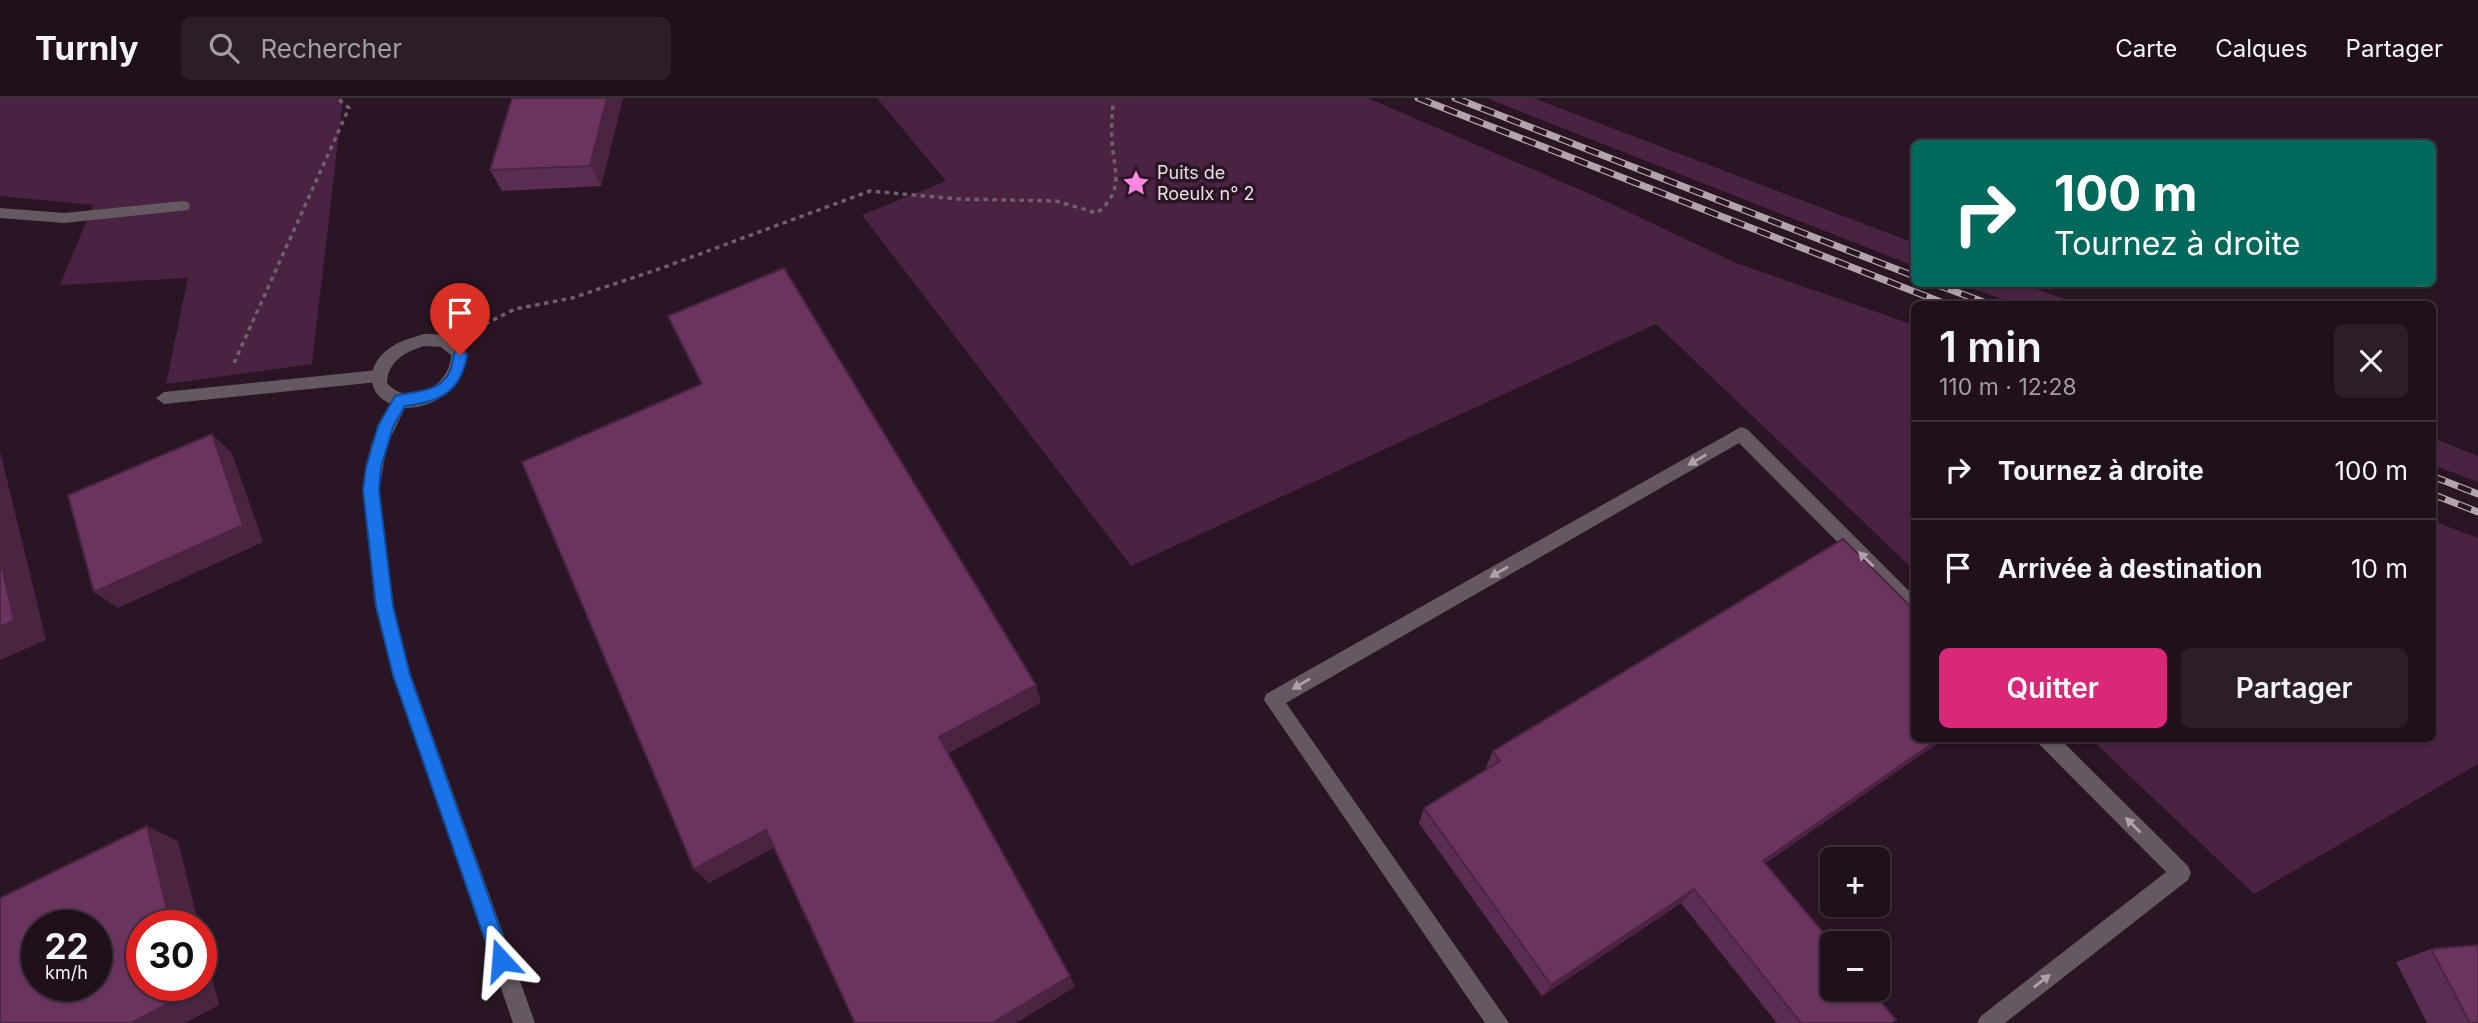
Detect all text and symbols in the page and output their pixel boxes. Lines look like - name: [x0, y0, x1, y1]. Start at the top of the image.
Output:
- search box: [181, 17, 671, 80]
- text: Turnly: [35, 28, 139, 68]
- icon: search: [205, 29, 243, 67]
- text: Rechercher: [261, 33, 402, 64]
- text: Carte: [2115, 34, 2177, 63]
- text: Calques: [2215, 34, 2308, 63]
- text: Partager: [2346, 34, 2443, 63]
- place label: Puits de Roeulx n° 2: [1157, 162, 1254, 204]
- text: 100 m: [2054, 164, 2198, 223]
- place icon: Puits de Roeulx n° 2: [1121, 168, 1151, 198]
- icon: right: [1939, 168, 2030, 259]
- text: Tournez à droite: [2054, 224, 2300, 263]
- pin: [430, 283, 490, 355]
- icon: arrive: [441, 294, 479, 332]
- text: 1 min: [1939, 321, 2042, 372]
- button: close: [2334, 324, 2408, 398]
- text: 110 m · 12:28: [1939, 373, 2077, 401]
- icon: right: [1939, 451, 1977, 489]
- one-way arrow: [1687, 454, 1706, 466]
- text: Tournez à droite: [1998, 455, 2204, 486]
- text: 100 m: [2335, 455, 2408, 486]
- icon: arrive: [1939, 549, 1977, 587]
- one-way arrow: [1858, 551, 1874, 567]
- text: Arrivée à destination: [1998, 553, 2263, 584]
- text: 10 m: [2351, 553, 2408, 584]
- one-way arrow: [1489, 566, 1509, 578]
- button: Quitter: [1939, 648, 2167, 728]
- button: Partager: [2181, 648, 2408, 728]
- one-way arrow: [1292, 678, 1311, 691]
- one-way arrow: [2125, 817, 2141, 833]
- map controls: [1820, 847, 1890, 1001]
- button: +: [1820, 847, 1890, 917]
- speed limit sign: 30: [126, 910, 217, 1001]
- position arrow: [464, 923, 538, 997]
- text: 22: [44, 925, 89, 967]
- button: −: [1820, 931, 1890, 1001]
- text: km/h: [45, 962, 88, 983]
- one-way arrow: [2033, 975, 2051, 989]

